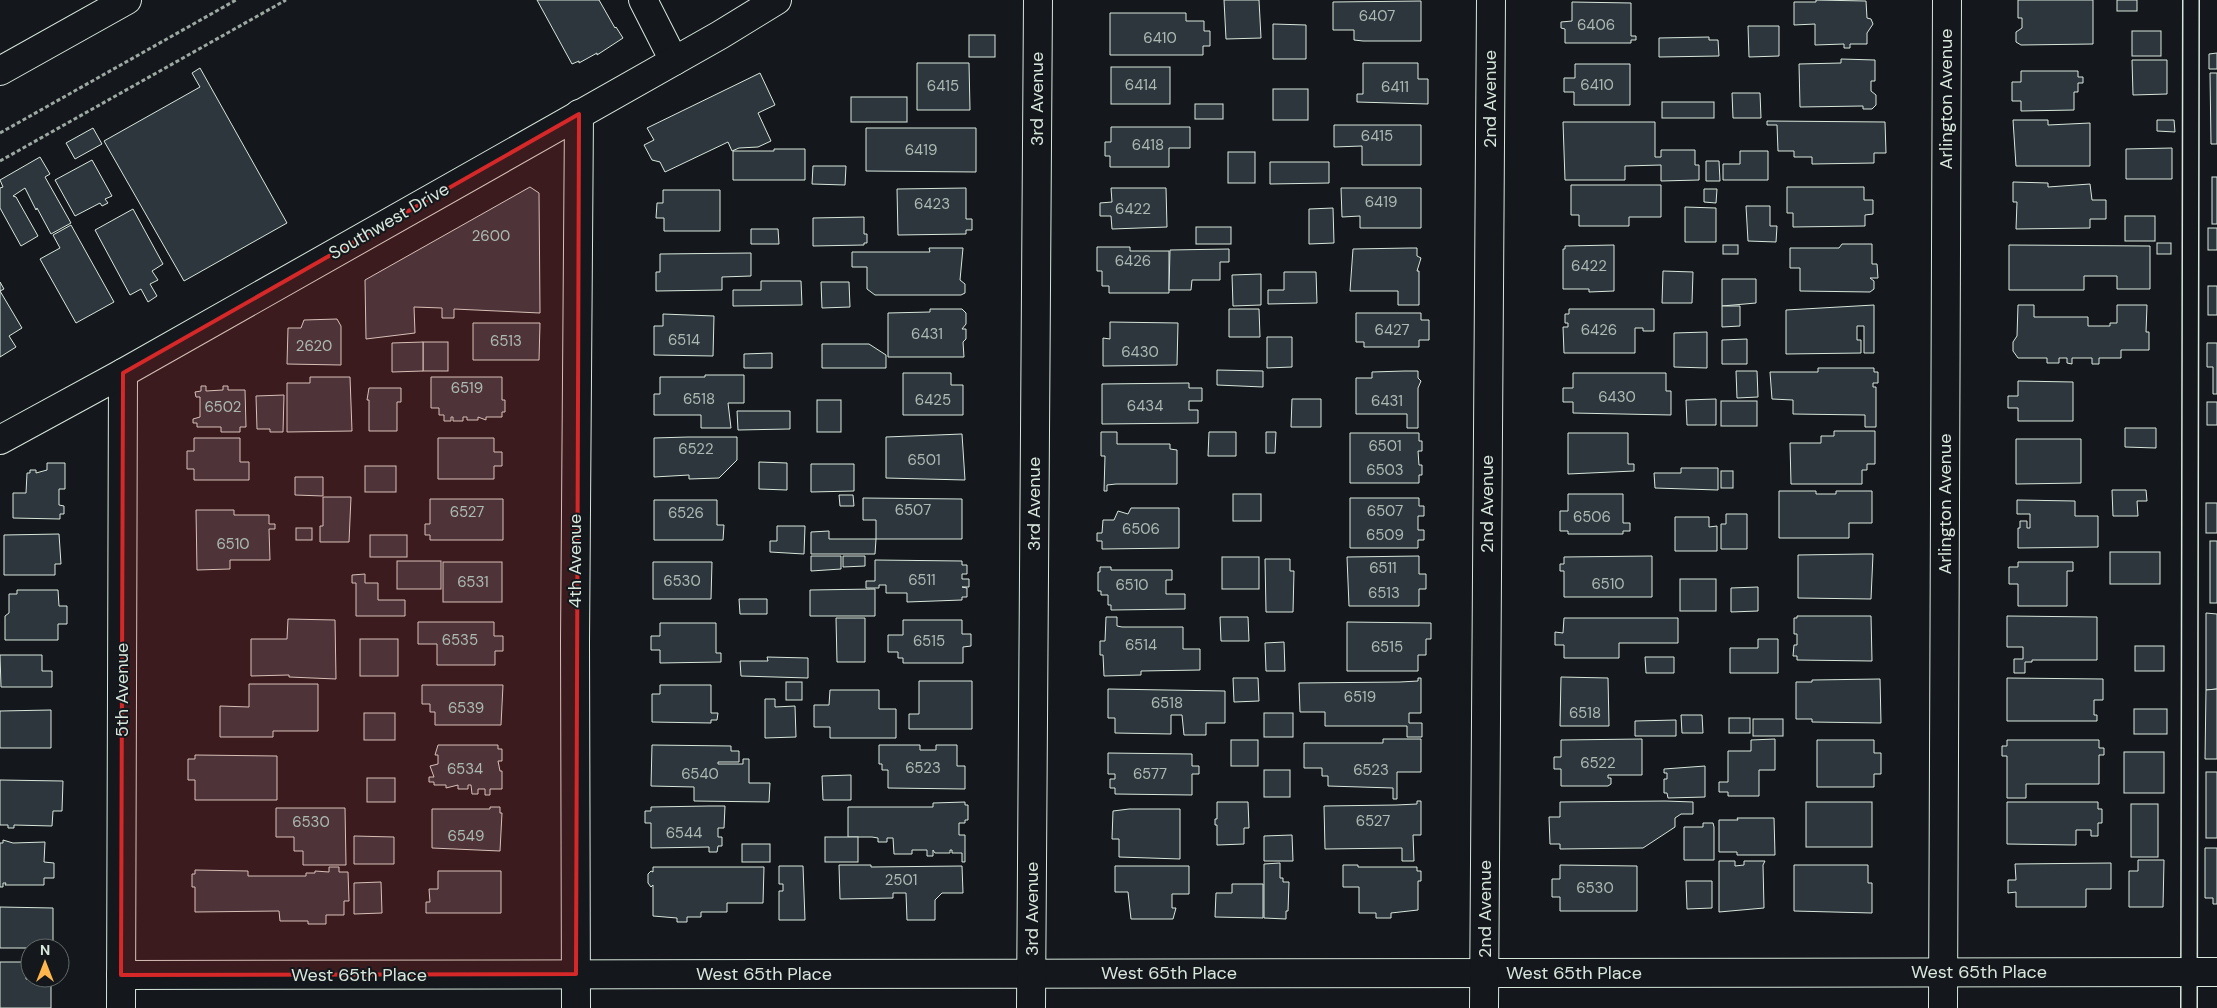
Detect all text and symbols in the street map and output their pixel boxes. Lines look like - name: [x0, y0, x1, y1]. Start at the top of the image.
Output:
- house number: 6407: [1359, 6, 1395, 26]
- house number: 6406: [1577, 15, 1615, 35]
- house number: 6410: [1143, 28, 1177, 48]
- street label: Arlington Avenue: [1934, 28, 1958, 170]
- street label: 2nd Avenue: [1478, 50, 1502, 148]
- street label: 3rd Avenue: [1025, 52, 1049, 146]
- house number: 6414: [1125, 75, 1157, 95]
- house number: 6410: [1580, 75, 1614, 95]
- house number: 6415: [927, 76, 959, 96]
- house number: 6411: [1381, 77, 1409, 97]
- house number: 6415: [1361, 126, 1393, 146]
- house number: 6418: [1132, 135, 1164, 155]
- house number: 6419: [905, 140, 937, 160]
- street label: Southwest Drive: [324, 177, 454, 265]
- house number: 6419: [1365, 192, 1397, 212]
- house number: 6423: [914, 194, 950, 214]
- house number: 6422: [1115, 199, 1151, 219]
- house number: 2600: [472, 226, 510, 246]
- house number: 6426: [1115, 251, 1151, 271]
- house number: 6422: [1571, 256, 1607, 276]
- house number: 6427: [1375, 320, 1409, 340]
- house number: 6426: [1581, 320, 1617, 340]
- house number: 6431: [911, 324, 943, 344]
- house number: 6514: [668, 330, 700, 350]
- house number: 6513: [490, 331, 522, 351]
- house number: 2620: [296, 336, 332, 356]
- house number: 6430: [1121, 342, 1159, 362]
- house number: 6519: [451, 378, 483, 398]
- house number: 6430: [1598, 387, 1636, 407]
- house number: 6518: [683, 389, 715, 409]
- house number: 6425: [915, 390, 951, 410]
- house number: 6431: [1371, 391, 1403, 411]
- house number: 6434: [1127, 396, 1163, 416]
- house number: 6502: [204, 397, 242, 417]
- street label: Arlington Avenue: [1933, 433, 1957, 575]
- house number: 6501: [1368, 436, 1402, 456]
- house number: 6522: [678, 439, 714, 459]
- house number: 6501: [907, 450, 941, 470]
- street label: 2nd Avenue: [1475, 455, 1499, 553]
- street label: 3rd Avenue: [1022, 457, 1046, 551]
- house number: 6503: [1366, 460, 1404, 480]
- house number: 6507: [895, 500, 931, 520]
- house number: 6507: [1367, 501, 1403, 521]
- house number: 6527: [450, 502, 484, 522]
- house number: 6526: [668, 503, 704, 523]
- house number: 6506: [1573, 507, 1611, 527]
- street label: 4th Avenue: [563, 514, 587, 608]
- house number: 6506: [1122, 519, 1160, 539]
- house number: 6509: [1366, 525, 1404, 545]
- house number: 6510: [216, 534, 250, 554]
- house number: 6511: [1369, 558, 1397, 578]
- house number: 6511: [908, 570, 936, 590]
- house number: 6530: [663, 571, 701, 591]
- house number: 6531: [457, 572, 489, 592]
- house number: 6510: [1591, 574, 1625, 594]
- house number: 6510: [1115, 575, 1149, 595]
- house number: 6513: [1368, 583, 1400, 603]
- house number: 6535: [442, 630, 478, 650]
- house number: 6515: [913, 631, 945, 651]
- house number: 6514: [1125, 635, 1157, 655]
- house number: 6515: [1371, 637, 1403, 657]
- street label: 5th Avenue: [110, 643, 134, 737]
- house number: 6519: [1344, 687, 1376, 707]
- house number: 6518: [1151, 693, 1183, 713]
- house number: 6539: [448, 698, 484, 718]
- house number: 6518: [1569, 703, 1601, 723]
- house number: 6522: [1580, 753, 1616, 773]
- house number: 6523: [905, 758, 941, 778]
- house number: 6534: [447, 759, 483, 779]
- house number: 6523: [1353, 760, 1389, 780]
- house number: 6540: [681, 764, 719, 784]
- house number: 6577: [1133, 764, 1167, 784]
- house number: 6527: [1356, 811, 1390, 831]
- house number: 6530: [292, 812, 330, 832]
- house number: 6544: [666, 823, 702, 843]
- house number: 6549: [448, 826, 484, 846]
- street label: 2nd Avenue: [1473, 860, 1497, 958]
- street label: 3rd Avenue: [1020, 862, 1044, 956]
- house number: 2501: [885, 870, 917, 890]
- house number: 6530: [1576, 878, 1614, 898]
- north arrow: [20, 938, 70, 988]
- text: N: [40, 941, 50, 959]
- street label: West 65th Place: [1911, 960, 2047, 984]
- street label: West 65th Place: [1101, 961, 1237, 985]
- street label: West 65th Place: [1506, 961, 1642, 985]
- street label: West 65th Place: [696, 962, 832, 986]
- street label: West 65th Place: [291, 963, 427, 987]

